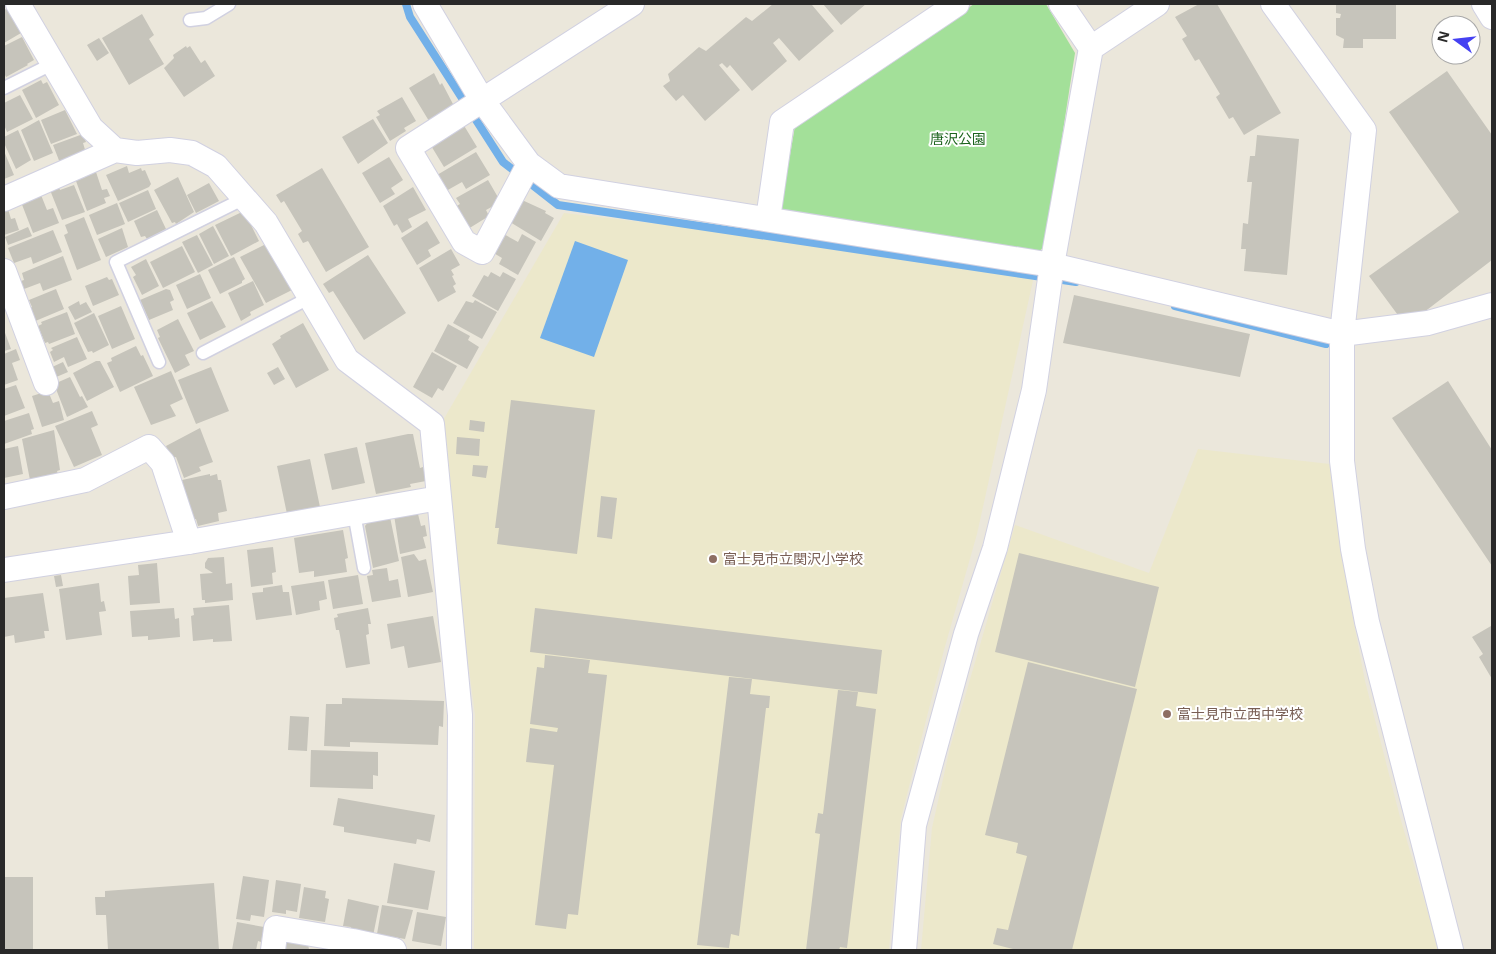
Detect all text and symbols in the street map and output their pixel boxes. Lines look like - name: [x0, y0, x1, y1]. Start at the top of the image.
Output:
- north arrow: [1431, 15, 1481, 65]
- text: N: [1432, 29, 1454, 44]
- park label: 唐沢公園: [930, 129, 986, 148]
- place label: 富士見市立関沢小学校: [723, 549, 863, 568]
- marker: 富士見市立関沢小学校: [707, 553, 719, 565]
- place label: 富士見市立西中学校: [1177, 704, 1303, 723]
- marker: 富士見市立西中学校: [1161, 708, 1173, 720]

